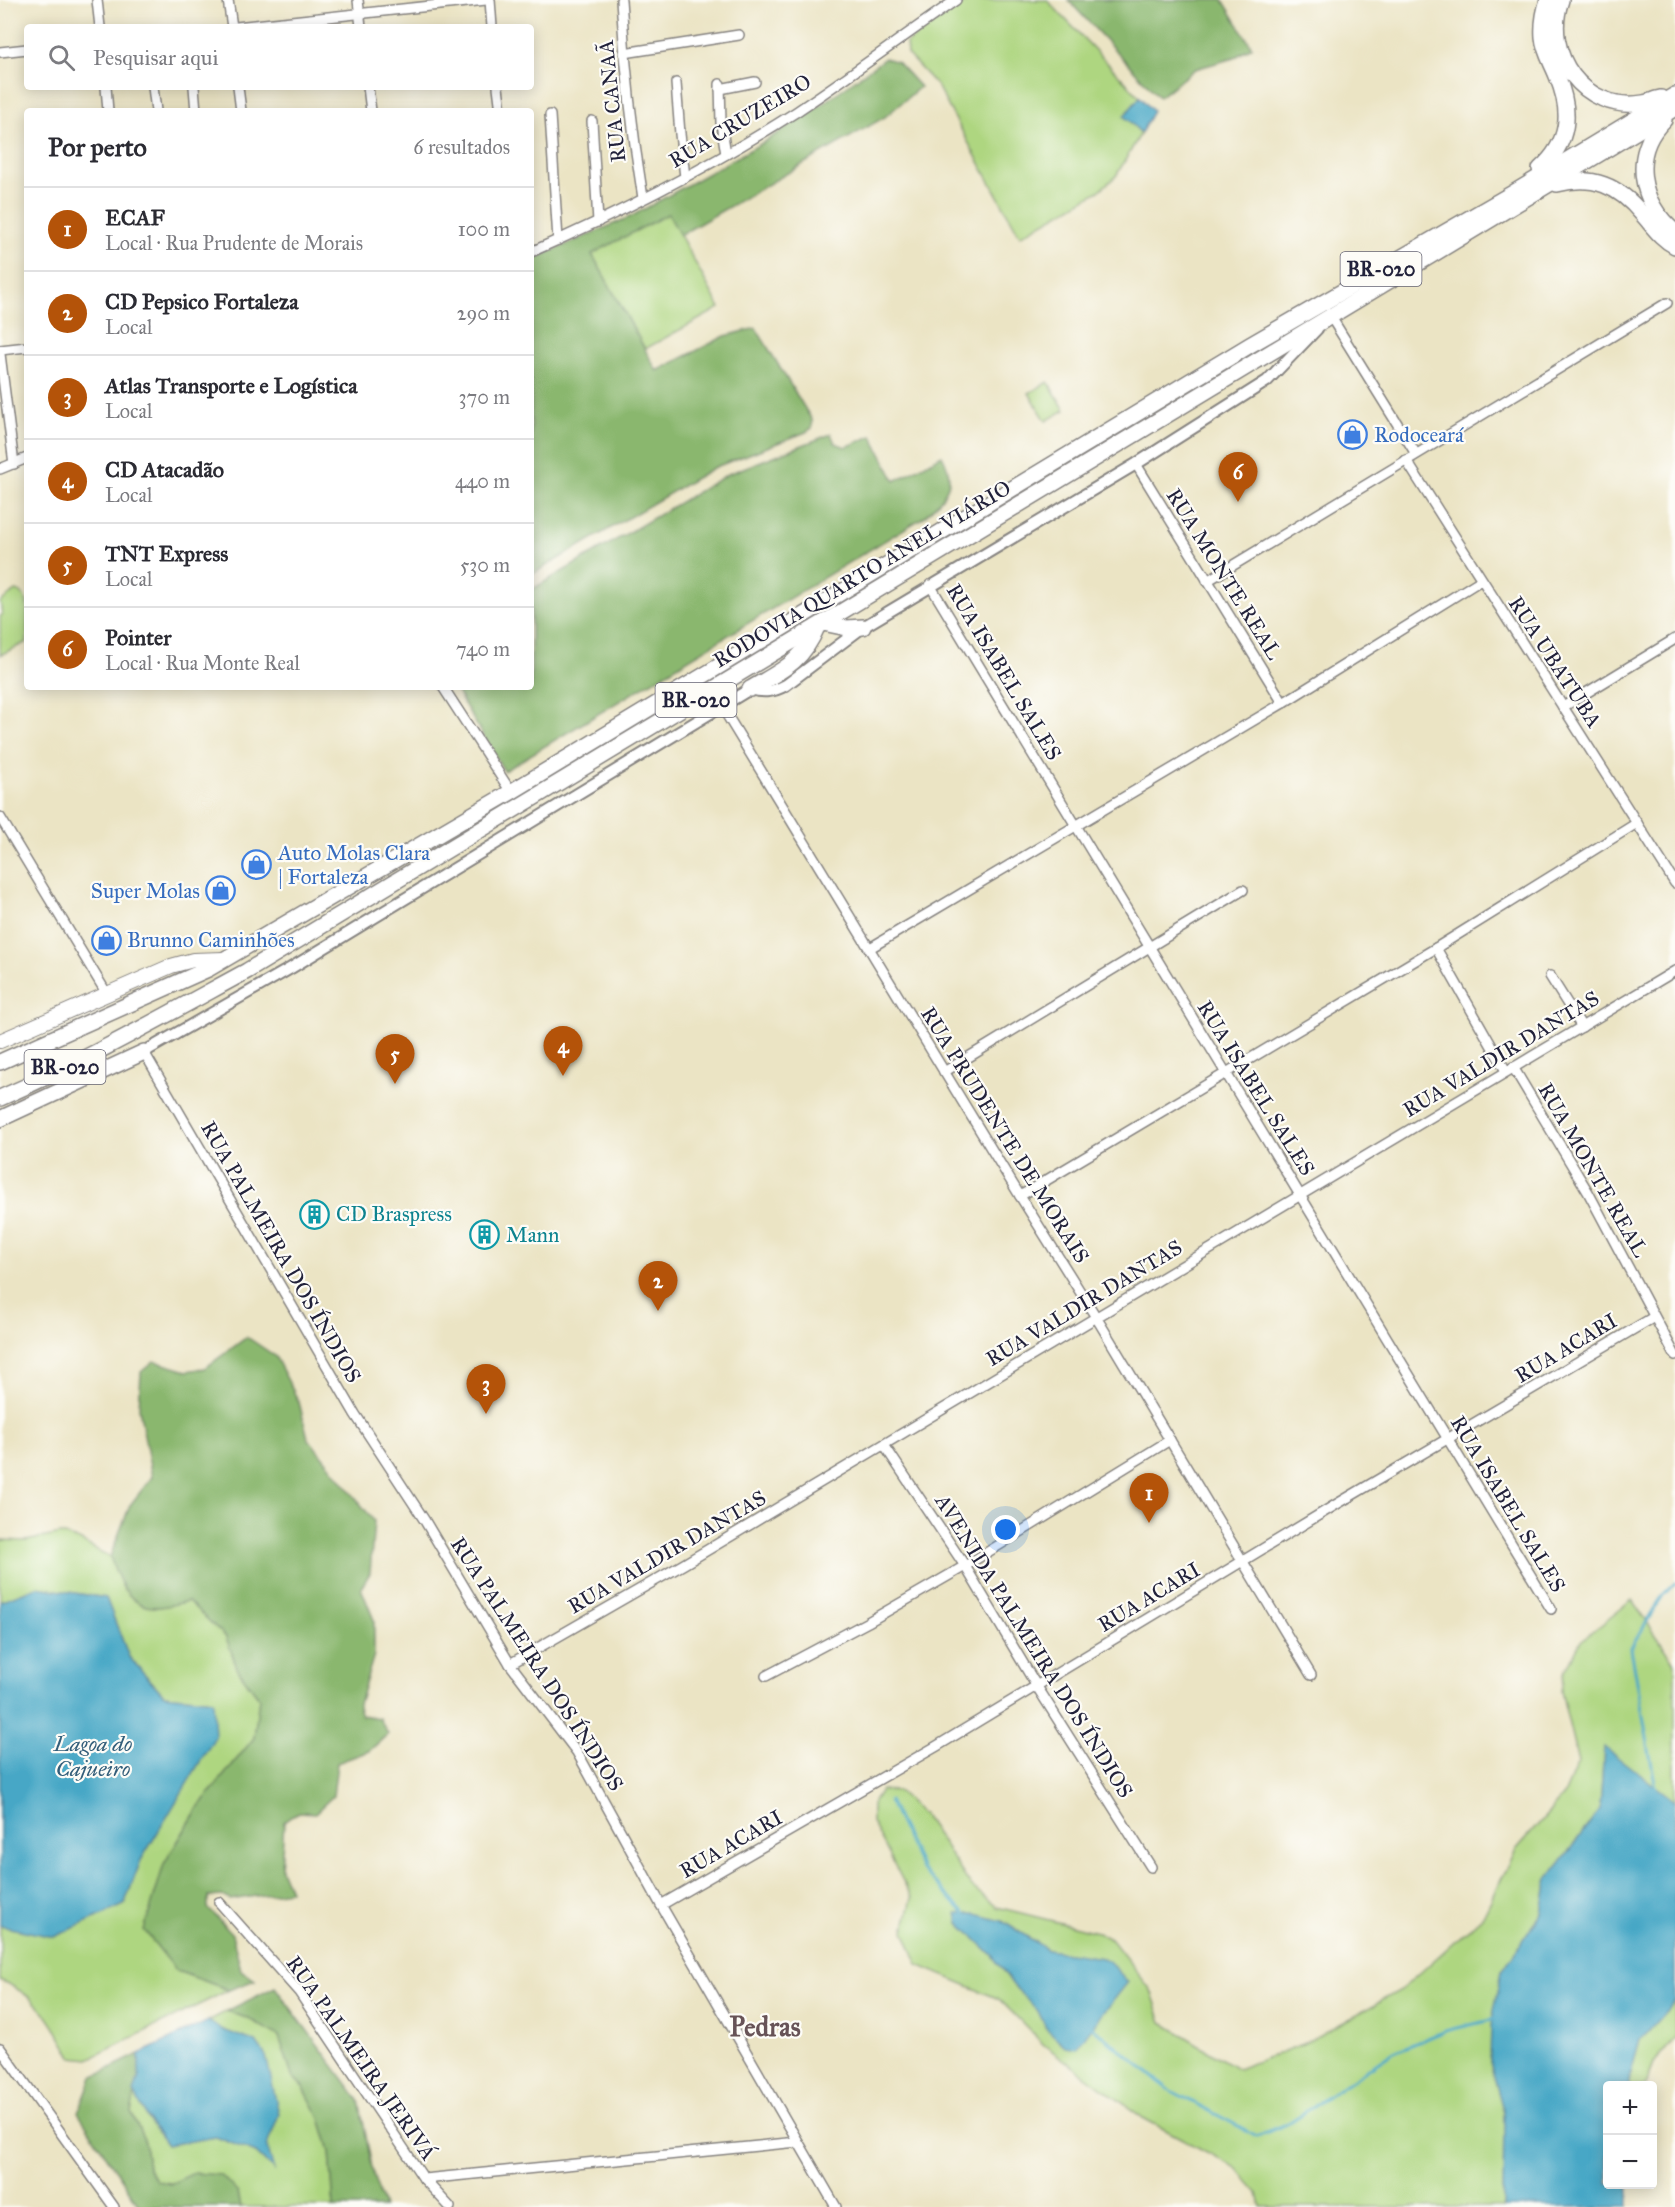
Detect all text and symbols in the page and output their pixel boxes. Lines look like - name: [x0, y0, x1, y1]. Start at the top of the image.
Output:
- search box: [24, 24, 534, 90]
- street label: RUA CANAÃ: [593, 38, 631, 164]
- icon: search: [45, 41, 78, 74]
- text: Pesquisar aqui: [93, 44, 218, 71]
- street label: RUA CRUZEIRO: [664, 68, 816, 174]
- text: Por perto: [48, 131, 147, 163]
- text: 6 resultados: [413, 135, 510, 159]
- text: ECAF: [105, 204, 165, 231]
- text: 1: [64, 217, 71, 241]
- text: 100 m: [458, 217, 510, 241]
- text: Local · Rua Prudente de Morais: [105, 231, 363, 255]
- road number: BR-020: [1340, 252, 1422, 286]
- text: CD Pepsico Fortaleza: [105, 288, 298, 315]
- text: 2: [63, 301, 72, 325]
- text: 290 m: [457, 301, 510, 325]
- text: Local: [105, 315, 152, 339]
- text: Atlas Transporte e Logística: [105, 372, 358, 399]
- text: 3: [64, 385, 72, 409]
- text: 370 m: [459, 385, 510, 409]
- text: Local: [105, 399, 152, 423]
- shop icon: Rodoceará: [1337, 419, 1369, 451]
- place label: Rodoceará: [1374, 422, 1464, 448]
- pin: 6: [1218, 452, 1258, 502]
- text: CD Atacadão: [105, 456, 224, 483]
- text: 4: [62, 469, 73, 493]
- text: 440 m: [455, 469, 510, 493]
- street label: RODOVIA QUARTO ANEL VIÁRIO: [708, 475, 1016, 673]
- text: Local: [105, 483, 152, 507]
- street label: RUA MONTE REAL: [1161, 484, 1287, 665]
- text: TNT Express: [105, 540, 228, 567]
- text: 5: [63, 553, 72, 577]
- text: 530 m: [460, 553, 510, 577]
- text: Local: [105, 567, 152, 591]
- street label: RUA ISABEL SALES: [941, 579, 1067, 765]
- street label: RUA UBATUBA: [1503, 591, 1607, 733]
- text: Pointer: [105, 624, 171, 651]
- text: 6: [62, 637, 73, 661]
- text: 740 m: [456, 637, 510, 661]
- text: Local · Rua Monte Real: [105, 651, 300, 675]
- road number: BR-020: [656, 683, 736, 717]
- place label: Auto Molas Clara | Fortaleza: [277, 840, 430, 890]
- shop icon: Auto Molas Clara | Fortaleza: [241, 849, 273, 881]
- shop icon: Super Molas: [205, 875, 237, 907]
- place label: Super Molas: [91, 878, 200, 904]
- shop icon: Brunno Caminhões: [90, 924, 122, 956]
- place label: Brunno Caminhões: [127, 927, 295, 953]
- street label: RUA VALDIR DANTAS: [1398, 985, 1604, 1123]
- street label: RUA ISABEL SALES: [1192, 996, 1320, 1180]
- street label: RUA PRUDENTE DE MORAIS: [915, 1002, 1095, 1268]
- pin: 4: [544, 1026, 582, 1076]
- pin: 5: [376, 1034, 414, 1084]
- road number: BR-020: [25, 1050, 106, 1084]
- street label: RUA MONTE REAL: [1532, 1078, 1654, 1262]
- street label: RUA PALMEIRA DOS ÍNDIOS: [195, 1116, 368, 1388]
- building icon: CD Braspress: [299, 1198, 331, 1230]
- place label: CD Braspress: [336, 1201, 452, 1227]
- building icon: Mann: [469, 1219, 501, 1251]
- place label: Mann: [506, 1222, 559, 1248]
- street label: RUA VALDIR DANTAS: [981, 1234, 1187, 1372]
- pin: 2: [638, 1262, 678, 1311]
- street label: RUA ACARI: [1510, 1307, 1622, 1389]
- pin: 3: [466, 1364, 506, 1414]
- street label: RUA ISABEL SALES: [1445, 1411, 1571, 1597]
- pin: 1: [1130, 1474, 1168, 1523]
- street label: RUA VALDIR DANTAS: [563, 1485, 771, 1619]
- street label: AVENIDA PALMEIRA DOS ÍNDIOS: [929, 1488, 1139, 1803]
- your location: [991, 1515, 1020, 1544]
- street label: RUA PALMEIRA DOS ÍNDIOS: [445, 1531, 630, 1796]
- street label: RUA ACARI: [1093, 1556, 1205, 1638]
- water label: Lagoa do Cajueiro: [53, 1730, 132, 1782]
- street label: RUA ACARI: [675, 1804, 787, 1884]
- street label: RUA PALMEIRA JERIVÁ: [280, 1951, 442, 2165]
- district label: Pedras: [730, 2010, 801, 2043]
- map controls: [1603, 2081, 1657, 2189]
- button: +: [1603, 2081, 1657, 2135]
- button: −: [1603, 2135, 1657, 2189]

